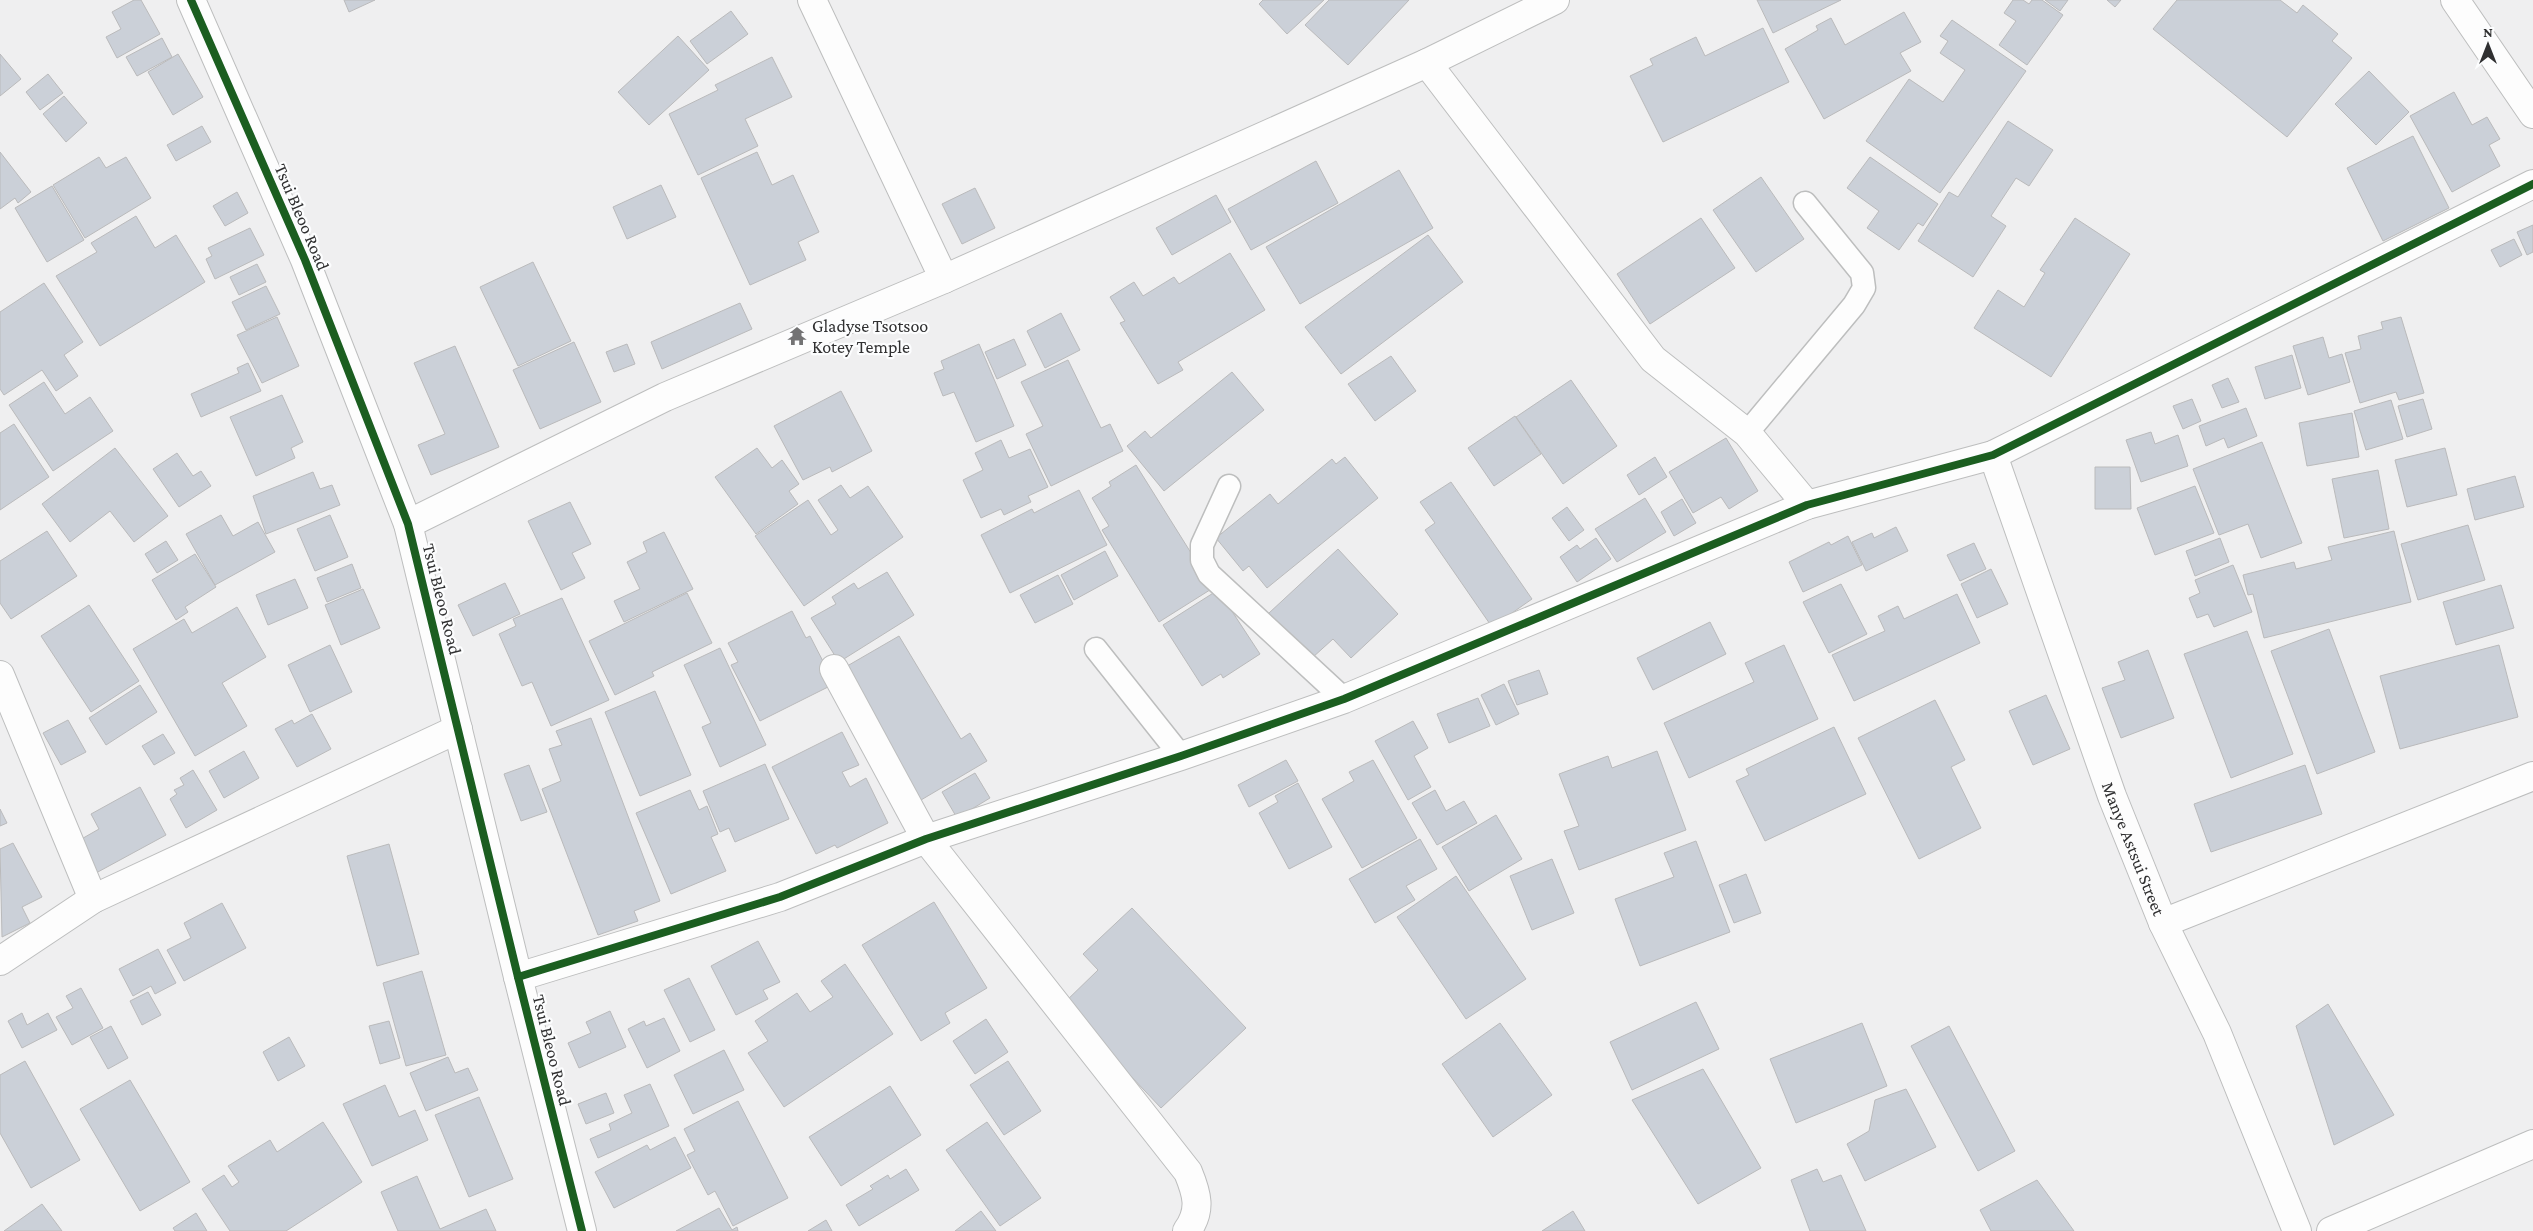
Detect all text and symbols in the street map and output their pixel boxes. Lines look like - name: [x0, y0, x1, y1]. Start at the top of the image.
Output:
- north arrow: [2463, 20, 2513, 70]
- text: N: [2483, 24, 2493, 40]
- street label: Tsui Bleoo Road: [271, 161, 334, 274]
- place label: Gladyse Tsotsoo Kotey Temple: [812, 316, 928, 357]
- temple icon: Gladyse Tsotsoo Kotey Temple: [786, 325, 808, 347]
- street label: Tsui Bleoo Road: [419, 541, 466, 657]
- street label: Manye Astsui Street: [2098, 779, 2169, 920]
- street label: Tsui Bleoo Road: [529, 992, 576, 1108]

